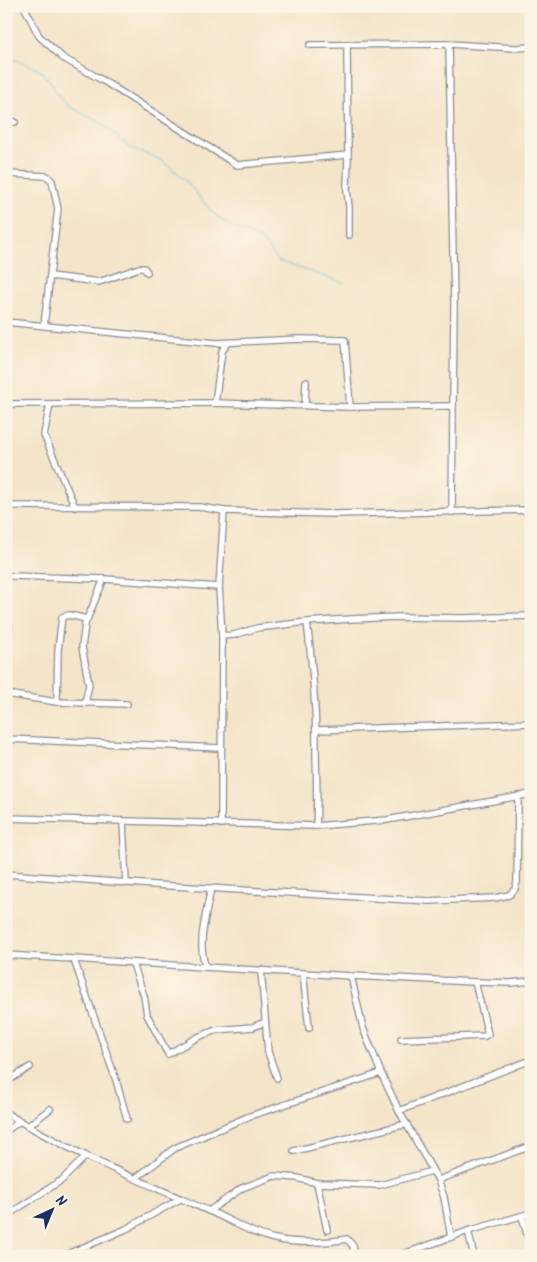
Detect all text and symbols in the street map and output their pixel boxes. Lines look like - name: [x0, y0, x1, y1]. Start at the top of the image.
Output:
- north arrow: [28, 1184, 78, 1234]
- text: N: [50, 1190, 71, 1212]

